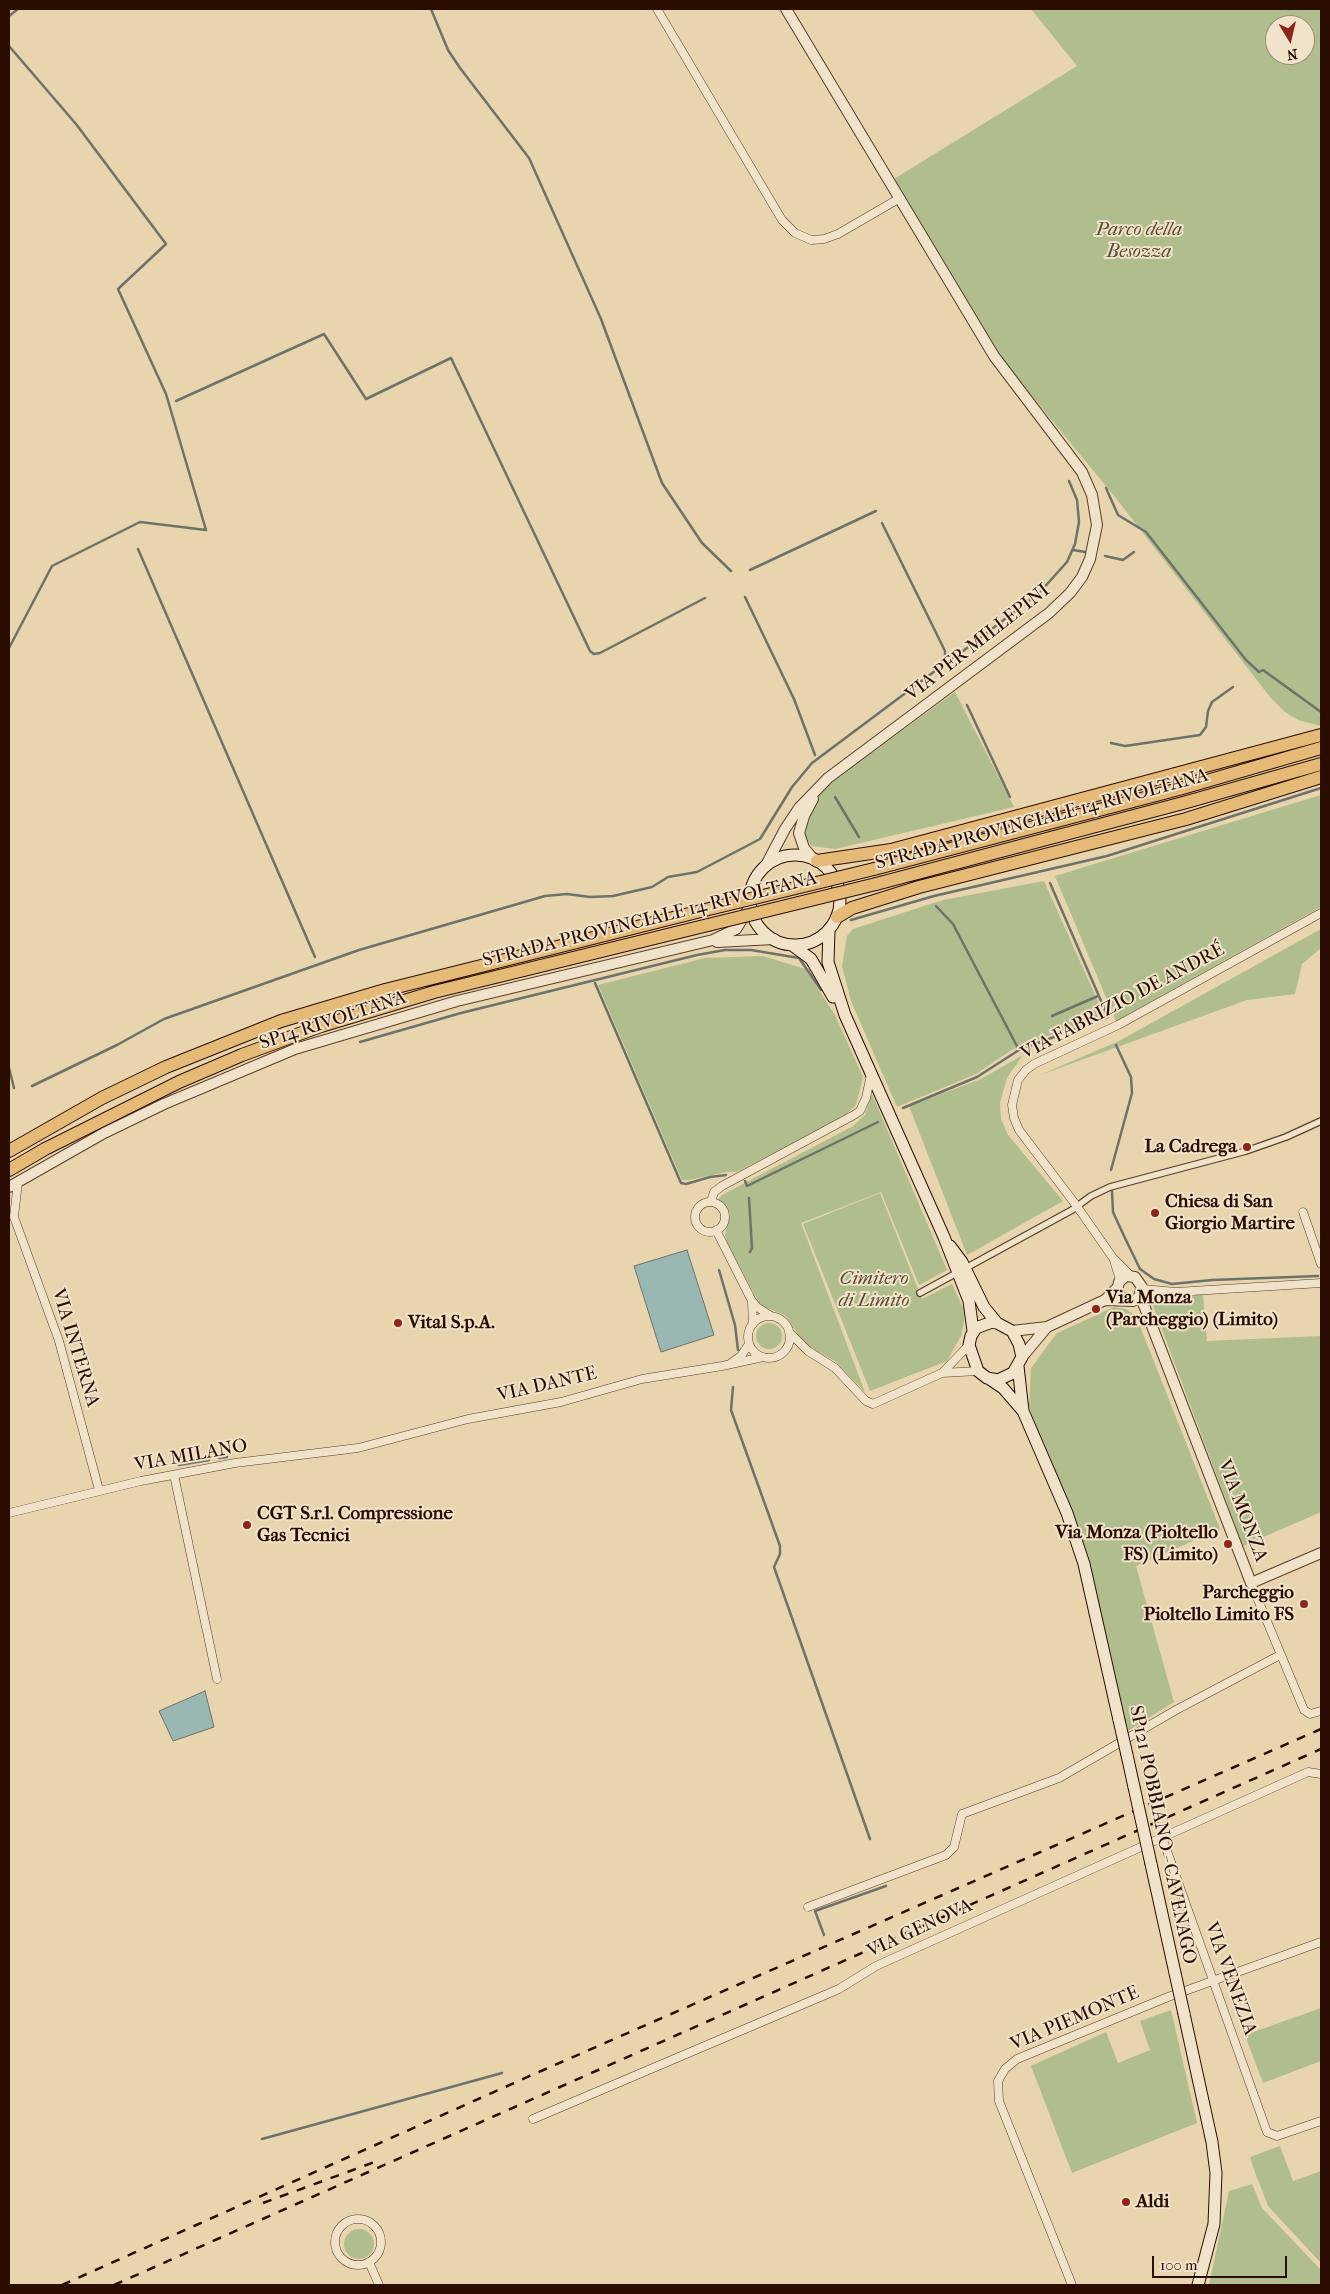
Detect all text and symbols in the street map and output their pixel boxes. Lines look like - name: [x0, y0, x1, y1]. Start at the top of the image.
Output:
- north arrow: [1265, 15, 1315, 65]
- text: N: [1286, 45, 1299, 64]
- park label: Parco della Besozza: [1096, 219, 1182, 263]
- street label: VIA PER MILLEPINI: [901, 580, 1055, 706]
- street label: STRADA PROVINCIALE 14 RIVOLTANA: [873, 764, 1211, 876]
- street label: STRADA PROVINCIALE 14 RIVOLTANA: [480, 867, 820, 973]
- street label: VIA FABRIZIO DE ANDRÉ: [1017, 939, 1229, 1065]
- street label: SP14 RIVOLTANA: [257, 987, 409, 1055]
- place label: La Cadrega: [1144, 1136, 1237, 1158]
- marker: La Cadrega: [1241, 1141, 1253, 1153]
- place label: Chiesa di San Giorgio Martire: [1165, 1191, 1295, 1235]
- marker: Chiesa di San Giorgio Martire: [1149, 1207, 1161, 1219]
- park label: Cimitero di Limito: [839, 1268, 909, 1312]
- street label: VIA INTERNA: [46, 1286, 104, 1410]
- place label: Via Monza (Parcheggio) (Limito): [1106, 1287, 1278, 1331]
- marker: Via Monza (Parcheggio) (Limito): [1090, 1303, 1102, 1315]
- place label: Vital S.p.A.: [408, 1312, 495, 1334]
- marker: Vital S.p.A.: [392, 1317, 404, 1329]
- street label: VIA DANTE: [495, 1362, 599, 1408]
- street label: VIA MILANO: [133, 1435, 249, 1477]
- street label: VIA MONZA: [1212, 1457, 1272, 1565]
- place label: CGT S.r.l. Compressione Gas Tecnici: [257, 1503, 453, 1547]
- marker: CGT S.r.l. Compressione Gas Tecnici: [241, 1519, 253, 1531]
- place label: Via Monza (Pioltello FS) (Limito): [1055, 1522, 1218, 1566]
- marker: Via Monza (Pioltello FS) (Limito): [1222, 1538, 1234, 1550]
- place label: Parcheggio Pioltello Limito FS: [1143, 1582, 1294, 1626]
- marker: Parcheggio Pioltello Limito FS: [1298, 1598, 1310, 1610]
- street label: SP121 POBBIANO - CAVENAGO: [1123, 1704, 1201, 1966]
- street label: VIA GENOVA: [864, 1895, 976, 1963]
- street label: VIA VENEZIA: [1199, 1919, 1261, 2039]
- street label: VIA PIEMONTE: [1007, 1982, 1143, 2056]
- place label: Aldi: [1136, 2191, 1169, 2213]
- marker: Aldi: [1120, 2196, 1132, 2208]
- scale bar: [1155, 2246, 1290, 2278]
- text: 100 m: [1160, 2256, 1198, 2274]

